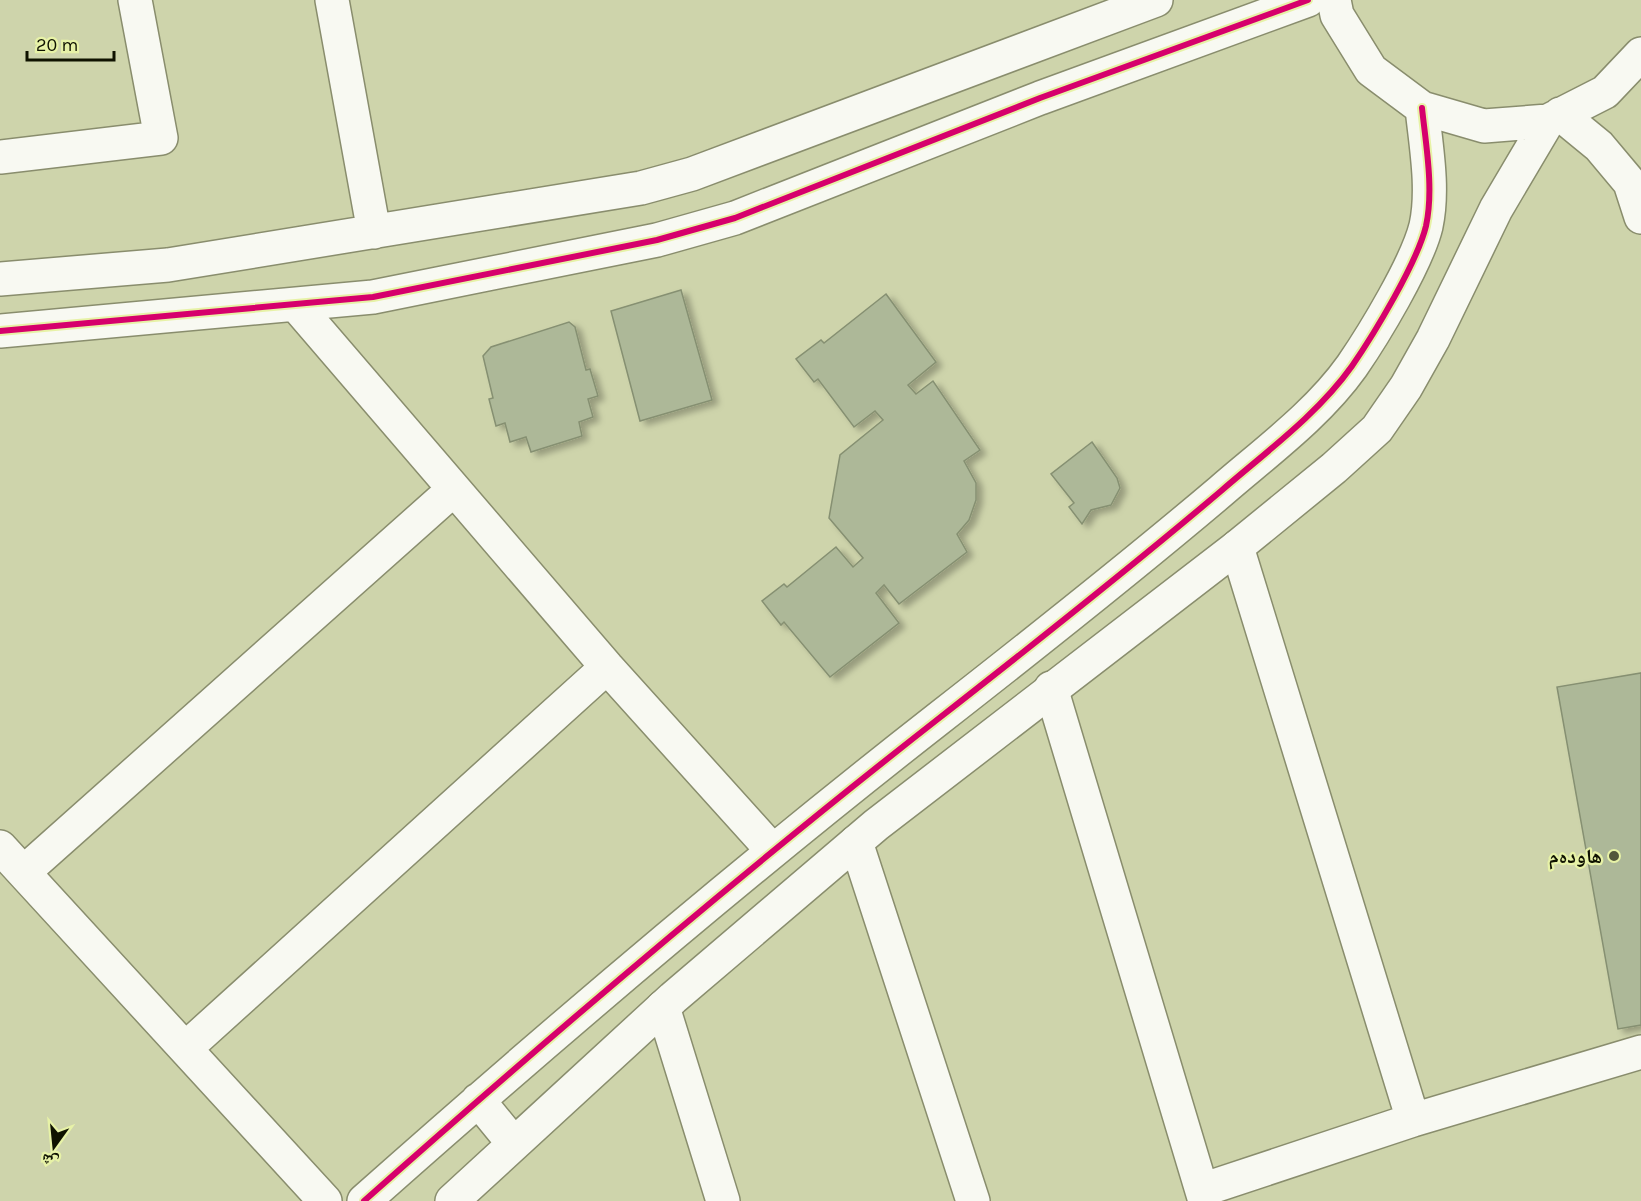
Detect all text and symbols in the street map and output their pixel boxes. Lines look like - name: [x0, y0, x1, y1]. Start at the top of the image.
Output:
- scale bar: [27, 24, 114, 62]
- text: 20 m: [36, 34, 78, 56]
- place label: هاودەم: [1549, 845, 1602, 870]
- marker: هاودەم: [1607, 849, 1621, 863]
- north arrow: [24, 1117, 84, 1177]
- text: ش: [40, 1150, 61, 1172]

